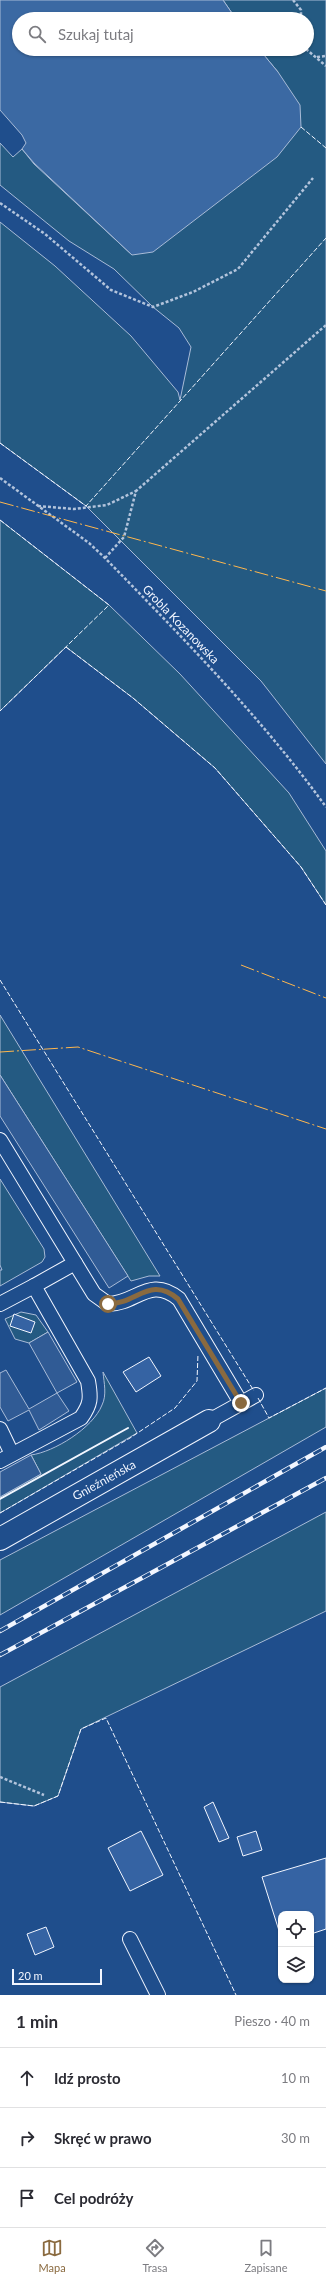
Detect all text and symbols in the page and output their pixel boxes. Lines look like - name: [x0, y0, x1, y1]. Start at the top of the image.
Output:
- search box: [12, 12, 314, 56]
- icon: search: [26, 23, 48, 45]
- text: Szukaj tutaj: [58, 25, 134, 43]
- street label: Grobla Kozanowska: [140, 581, 222, 667]
- route start: [99, 1295, 117, 1313]
- route end: [232, 1394, 250, 1412]
- street label: Gnieźnieńska: [70, 1456, 138, 1504]
- map controls: [278, 1911, 314, 1983]
- button: locate: [278, 1911, 314, 1947]
- button: layers: [278, 1947, 314, 1983]
- scale bar: [12, 1967, 102, 1986]
- text: 20 m: [18, 1969, 43, 1982]
- text: 1 min: [16, 2011, 58, 2032]
- text: Pieszo · 40 m: [234, 2013, 310, 2029]
- icon: ahead: [16, 2067, 38, 2089]
- text: Idź prosto: [54, 2069, 121, 2087]
- text: 10 m: [281, 2070, 310, 2086]
- icon: right: [16, 2127, 38, 2149]
- text: Skręć w prawo: [54, 2129, 152, 2147]
- text: 30 m: [281, 2130, 310, 2146]
- icon: arrive: [16, 2187, 38, 2209]
- text: Cel podróży: [54, 2189, 133, 2207]
- tab: Mapa: [38, 2237, 66, 2274]
- tab: Trasa: [143, 2237, 167, 2274]
- tab: Zapisane: [244, 2237, 287, 2274]

